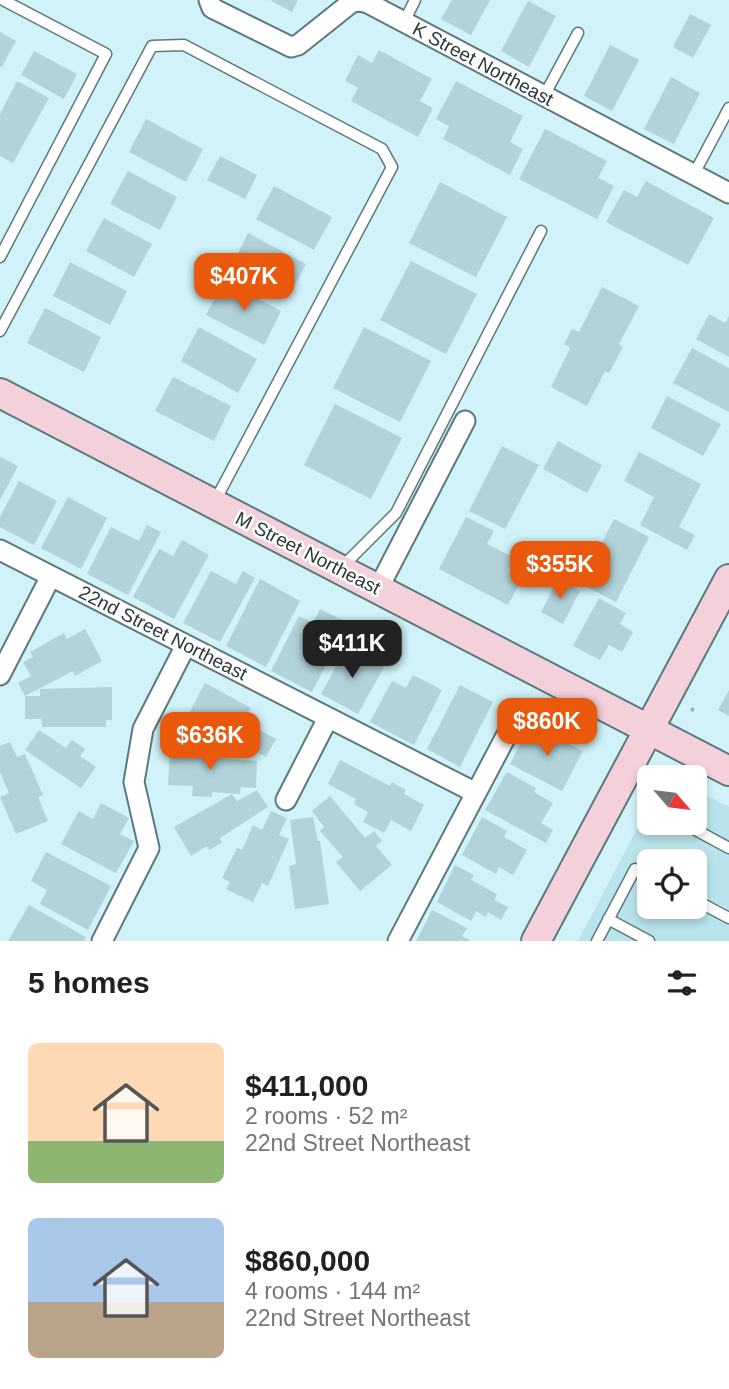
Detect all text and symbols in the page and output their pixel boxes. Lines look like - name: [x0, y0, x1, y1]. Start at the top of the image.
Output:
- street label: K Street Northeast: [409, 18, 558, 110]
- pin: $407K: [195, 254, 293, 313]
- text: $407K: [210, 263, 278, 289]
- street label: M Street Northeast: [232, 507, 384, 599]
- pin: $355K: [511, 542, 609, 601]
- text: $355K: [526, 551, 594, 577]
- street label: 22nd Street Northeast: [75, 581, 251, 685]
- pin: $411K: [303, 620, 401, 680]
- text: $411K: [319, 630, 385, 656]
- pin: $860K: [498, 698, 596, 758]
- text: $860K: [513, 708, 581, 734]
- pin: $636K: [161, 712, 259, 772]
- text: $636K: [176, 722, 244, 748]
- north arrow: [637, 765, 707, 835]
- map controls: [637, 765, 707, 919]
- button: locate: [637, 849, 707, 919]
- icon: filters: [663, 964, 701, 1002]
- text: 5 homes: [28, 966, 150, 999]
- text: $411,000: [245, 1069, 368, 1102]
- icon: home: [84, 1071, 168, 1155]
- text: 2 rooms · 52 m²: [245, 1103, 407, 1129]
- text: 22nd Street Northeast: [245, 1130, 470, 1156]
- text: $860,000: [245, 1244, 370, 1277]
- icon: home: [84, 1246, 168, 1330]
- text: 4 rooms · 144 m²: [245, 1278, 420, 1304]
- text: 22nd Street Northeast: [245, 1305, 470, 1331]

